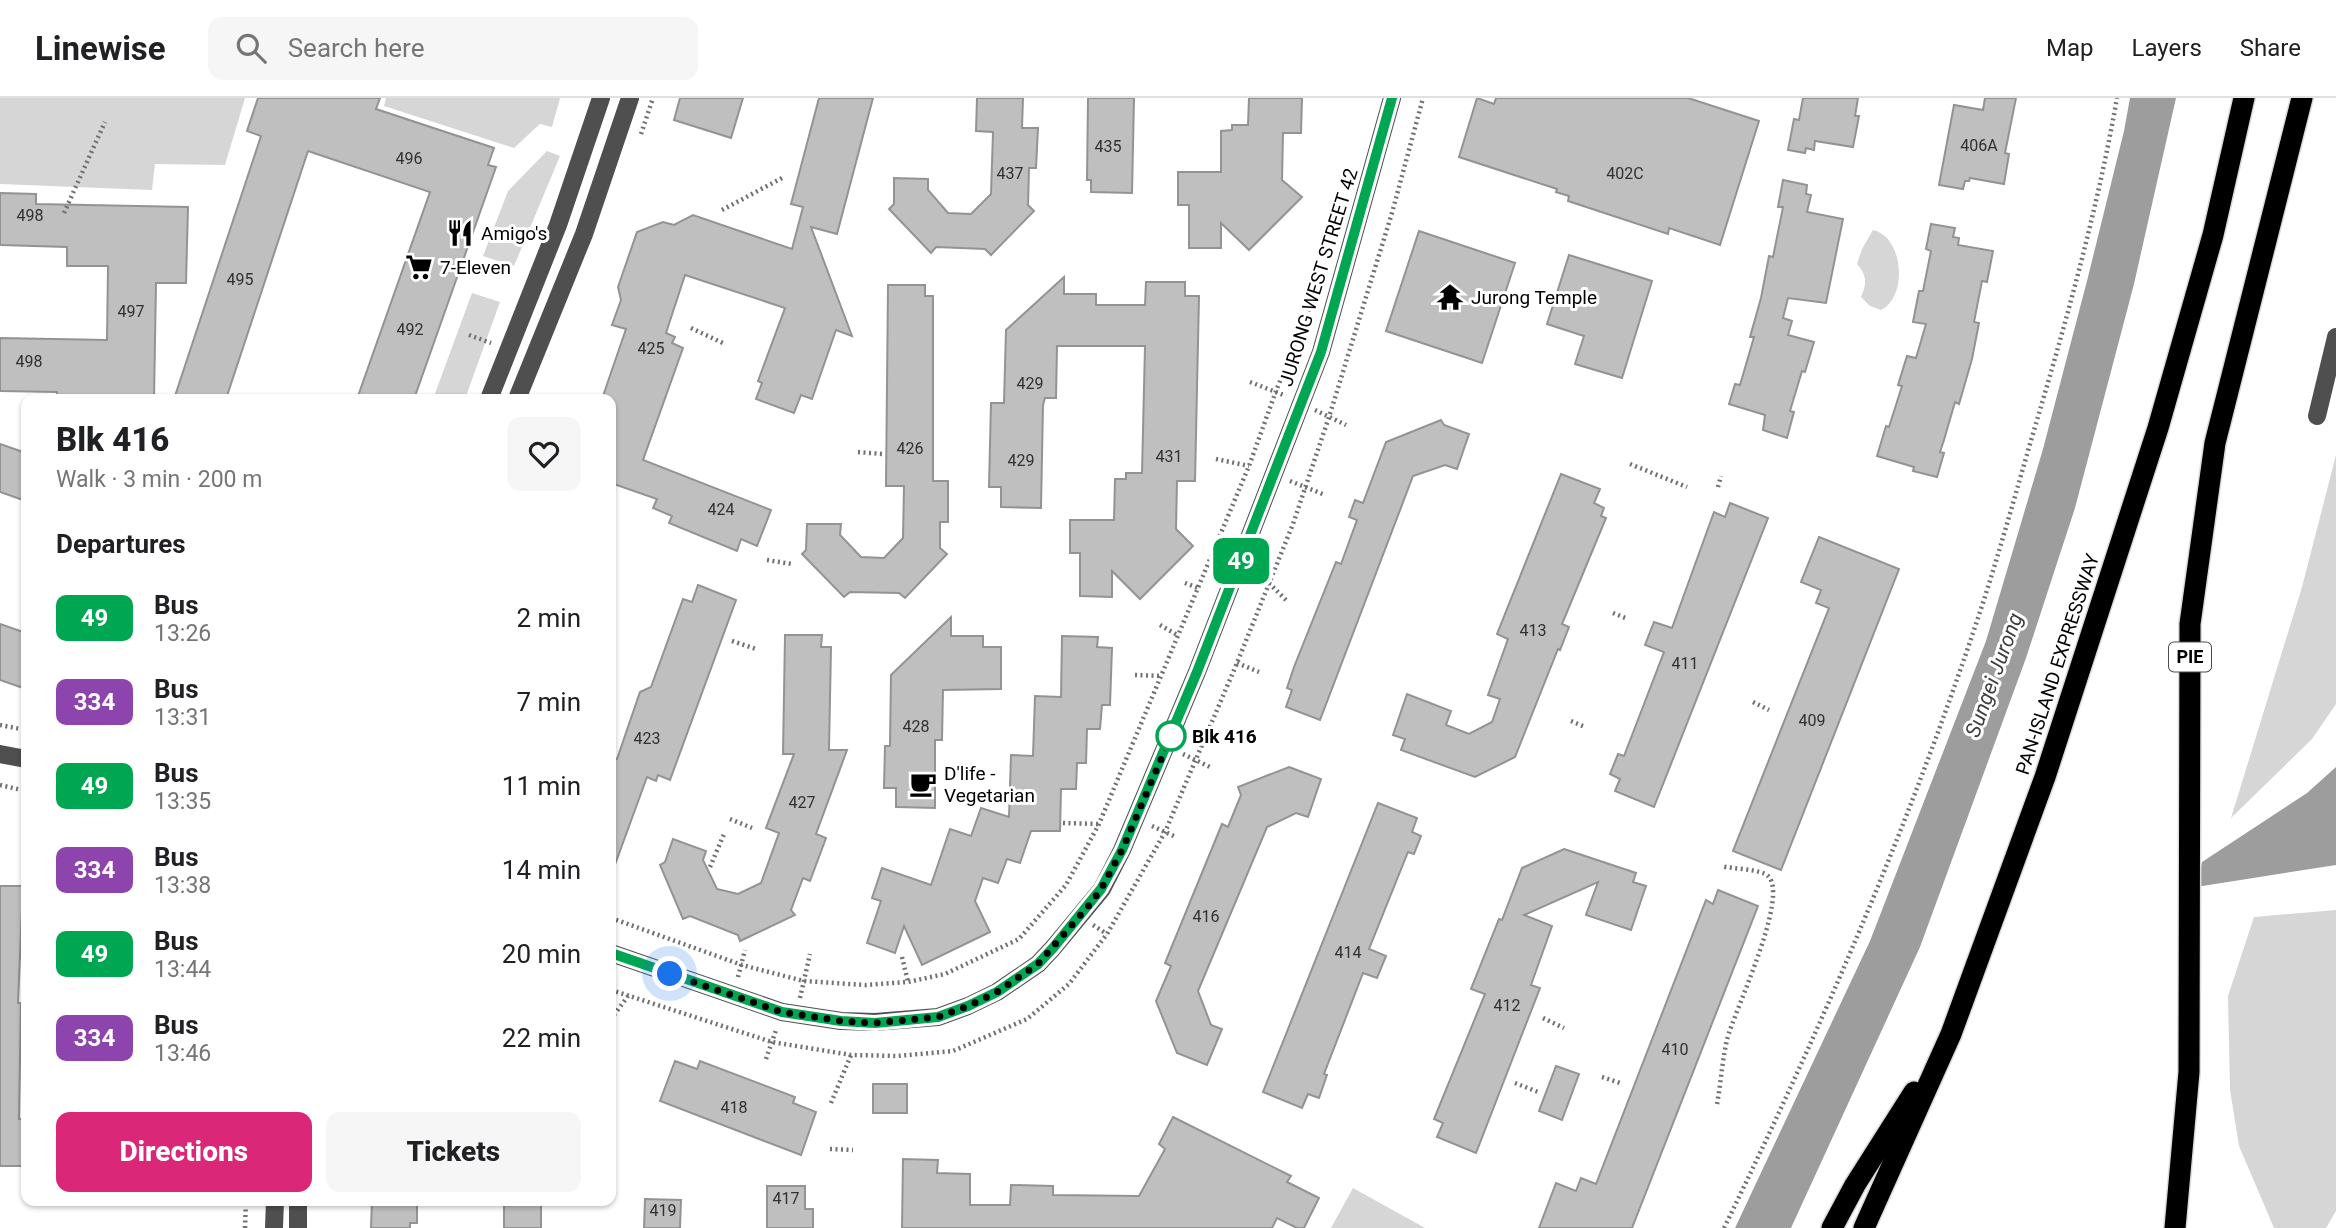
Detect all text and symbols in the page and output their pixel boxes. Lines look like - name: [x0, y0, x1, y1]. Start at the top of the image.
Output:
- search box: [208, 17, 698, 80]
- text: Linewise: [35, 29, 166, 68]
- icon: search: [232, 29, 270, 67]
- text: Search here: [288, 33, 424, 63]
- text: Map: [2046, 34, 2094, 62]
- text: Layers: [2132, 34, 2202, 62]
- text: Share: [2240, 34, 2301, 62]
- house number: 406A: [1960, 136, 1998, 155]
- house number: 435: [1095, 137, 1121, 156]
- house number: 496: [396, 149, 422, 168]
- house number: 437: [997, 164, 1023, 183]
- house number: 402C: [1606, 164, 1644, 183]
- street label: JURONG WEST STREET 42: [1274, 165, 1363, 389]
- house number: 498: [17, 206, 43, 225]
- restaurant icon: Amigo's: [445, 218, 475, 248]
- place label: Amigo's: [481, 222, 547, 245]
- supermarket icon: 7-Eleven: [404, 252, 434, 282]
- place label: 7-Eleven: [440, 256, 511, 279]
- house number: 495: [227, 270, 253, 289]
- temple icon: Jurong Temple: [1435, 282, 1465, 312]
- place label: Jurong Temple: [1471, 286, 1597, 309]
- house number: 497: [118, 302, 144, 321]
- house number: 492: [397, 320, 423, 339]
- house number: 425: [638, 339, 664, 358]
- house number: 498: [16, 352, 42, 371]
- house number: 429: [1017, 374, 1043, 393]
- button: heart: [507, 417, 581, 491]
- text: Blk 416: [56, 420, 169, 459]
- house number: 426: [897, 439, 923, 458]
- house number: 431: [1156, 447, 1182, 466]
- house number: 429: [1008, 451, 1034, 470]
- text: Walk · 3 min · 200 m: [56, 466, 262, 493]
- house number: 424: [708, 500, 734, 519]
- text: Departures: [56, 529, 186, 559]
- line badge: 49: [1210, 538, 1272, 584]
- text: 49: [1227, 547, 1255, 575]
- street label: PAN-ISLAND EXPRESSWAY: [2011, 550, 2104, 778]
- text: Bus: [154, 590, 199, 620]
- text: 2 min: [516, 603, 581, 633]
- text: 49: [81, 604, 108, 632]
- water label: Sungei Jurong: [1960, 610, 2028, 740]
- text: 13:26: [154, 620, 211, 647]
- house number: 413: [1520, 621, 1546, 640]
- road number: PIE: [2169, 642, 2211, 672]
- house number: 411: [1672, 654, 1698, 673]
- text: Bus: [154, 674, 199, 704]
- text: 7 min: [516, 687, 581, 717]
- text: 334: [74, 688, 115, 716]
- text: 13:31: [154, 704, 211, 731]
- house number: 409: [1799, 711, 1825, 730]
- house number: 428: [903, 717, 929, 736]
- marker: Blk 416: [1156, 721, 1186, 751]
- place label: Blk 416: [1192, 725, 1257, 748]
- house number: 423: [634, 729, 660, 748]
- text: Bus: [154, 758, 199, 788]
- place label: D'life - Vegetarian: [944, 762, 1035, 807]
- cafe icon: D'life - Vegetarian: [908, 769, 938, 799]
- text: 11 min: [502, 771, 581, 801]
- text: 49: [81, 772, 108, 800]
- text: 13:35: [154, 788, 211, 815]
- house number: 427: [789, 793, 815, 812]
- text: Bus: [154, 842, 199, 872]
- text: 14 min: [502, 855, 581, 885]
- text: 334: [74, 856, 115, 884]
- text: 13:38: [154, 872, 211, 899]
- house number: 416: [1193, 907, 1219, 926]
- text: Bus: [154, 926, 199, 956]
- text: 20 min: [502, 939, 581, 969]
- text: 49: [81, 940, 108, 968]
- house number: 414: [1335, 943, 1361, 962]
- text: 13:44: [154, 956, 211, 983]
- your location: [652, 956, 687, 991]
- house number: 412: [1494, 996, 1520, 1015]
- text: Bus: [154, 1010, 199, 1040]
- text: 22 min: [502, 1023, 581, 1053]
- text: 334: [74, 1024, 115, 1052]
- text: 13:46: [154, 1040, 211, 1067]
- house number: 410: [1662, 1040, 1688, 1059]
- house number: 418: [721, 1098, 747, 1117]
- button: Directions: [56, 1112, 312, 1192]
- button: Tickets: [326, 1112, 581, 1192]
- house number: 417: [773, 1189, 799, 1208]
- house number: 419: [650, 1201, 676, 1220]

